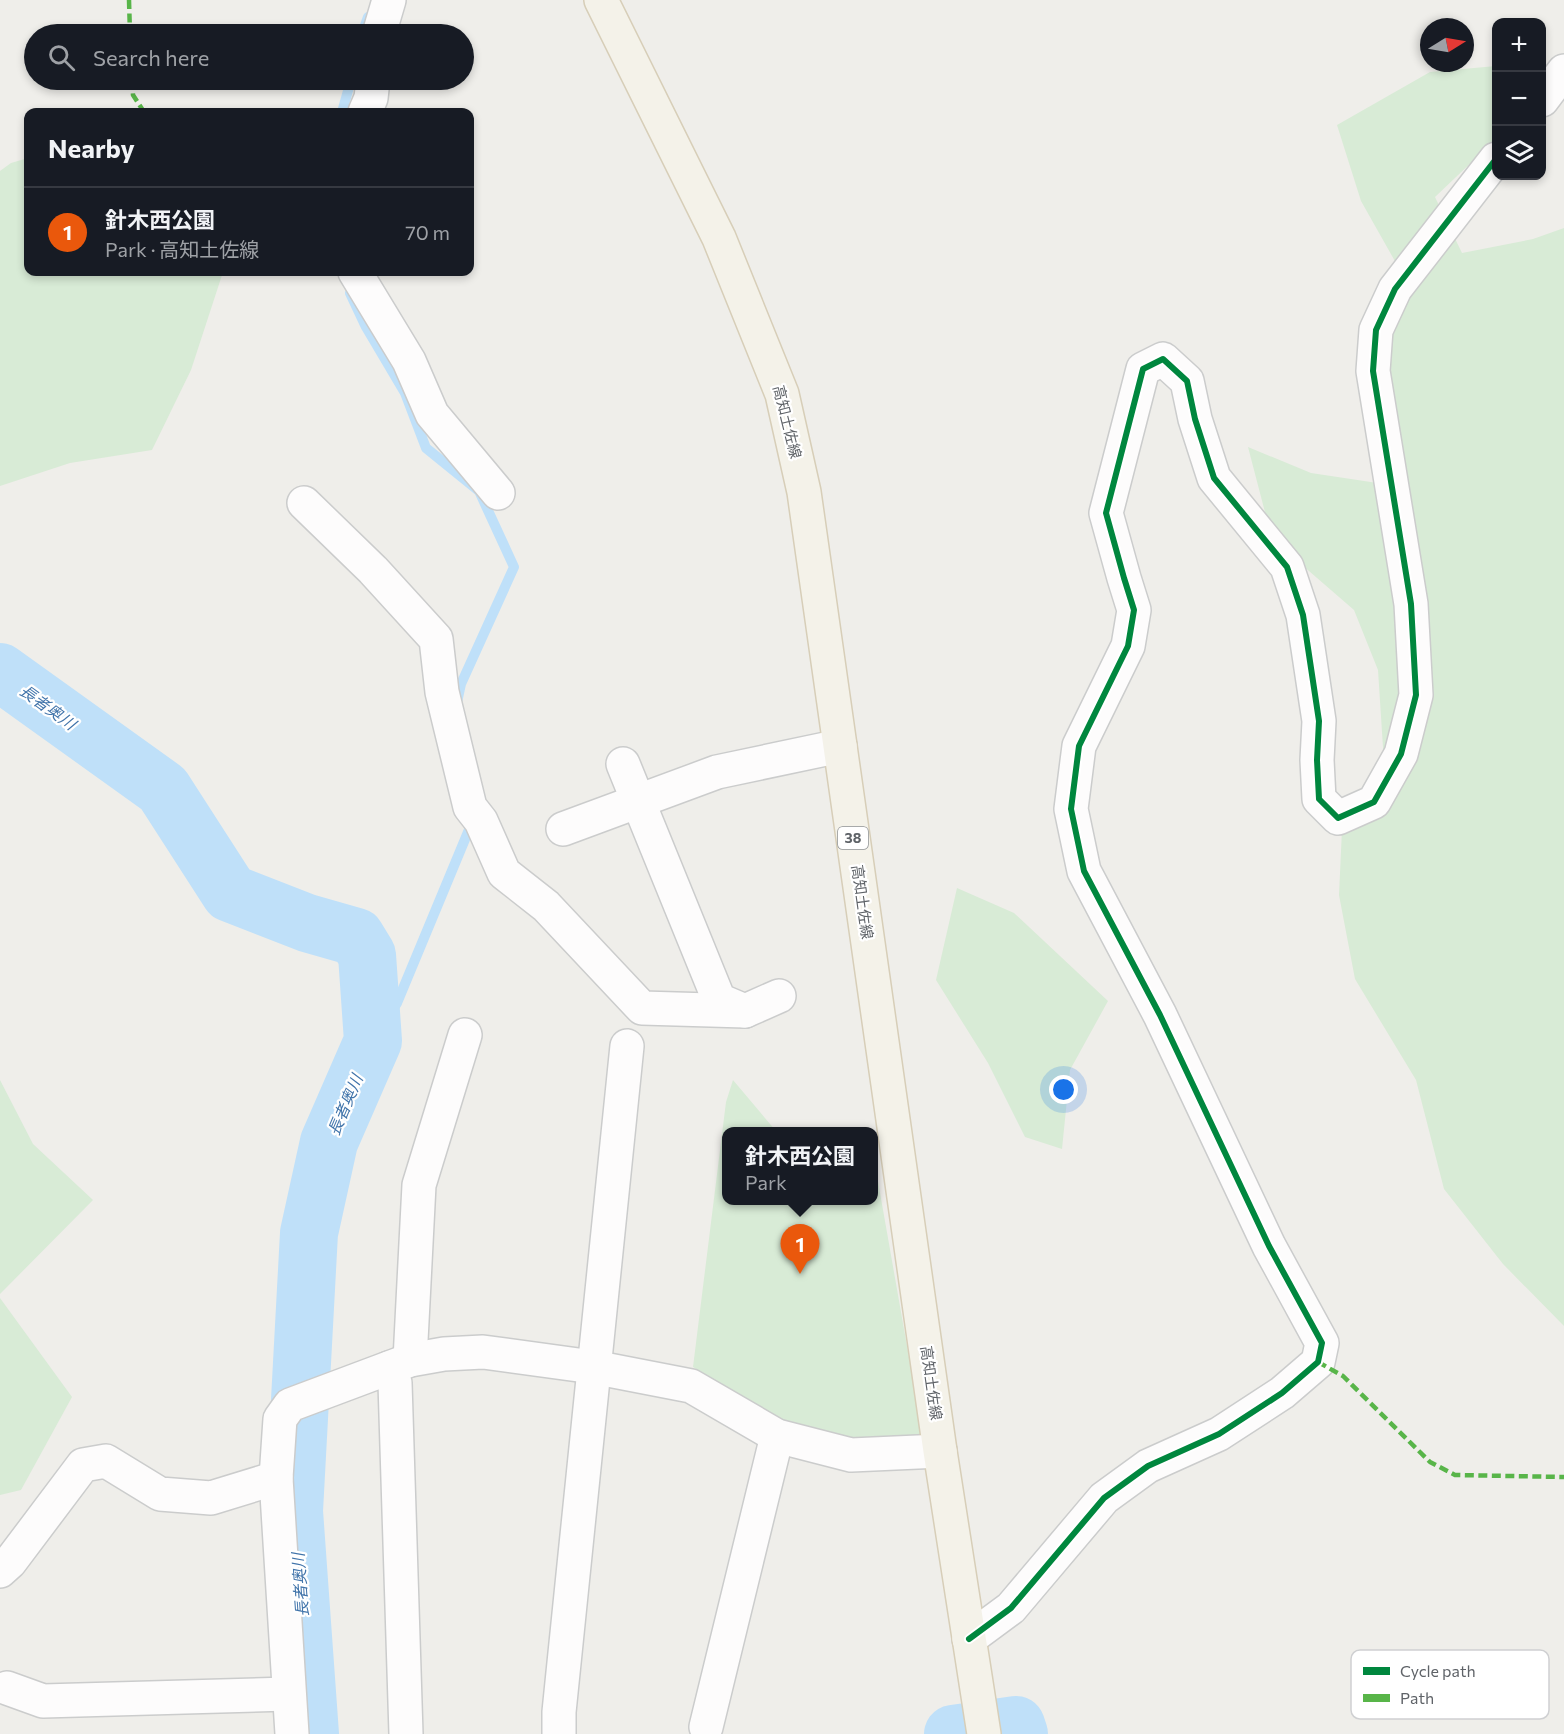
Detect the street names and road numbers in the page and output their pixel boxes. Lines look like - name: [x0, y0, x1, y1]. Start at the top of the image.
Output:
- street label: 高知土佐線: [770, 383, 806, 460]
- road number: 38: [838, 827, 868, 849]
- street label: 高知土佐線: [849, 863, 877, 940]
- street label: 高知土佐線: [918, 1344, 946, 1421]

